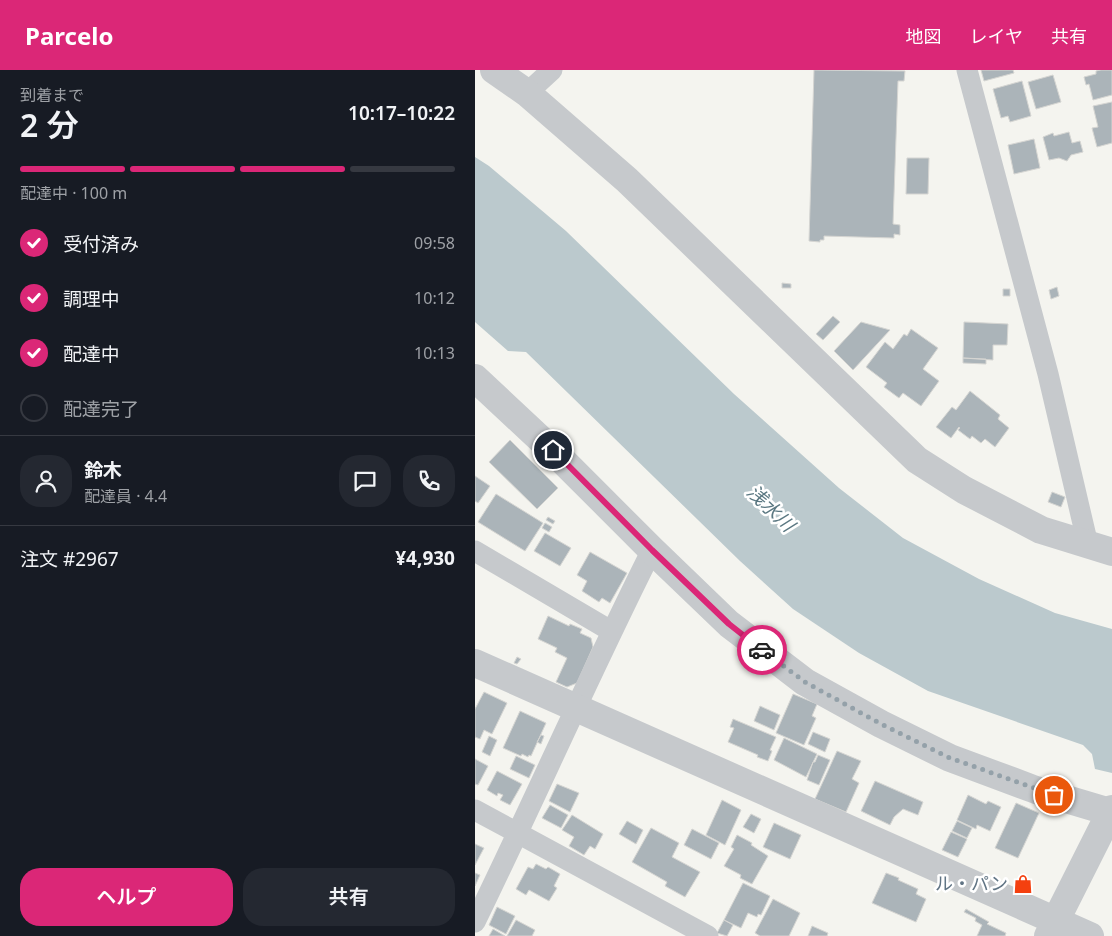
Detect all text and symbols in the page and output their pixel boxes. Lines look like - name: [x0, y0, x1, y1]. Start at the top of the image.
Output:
- text: Parcelo: [25, 19, 113, 52]
- text: 地図: [906, 24, 942, 48]
- text: レイヤ: [970, 24, 1023, 48]
- text: 共有: [1051, 24, 1087, 48]
- text: 到着まで: [20, 84, 84, 106]
- text: 10:17–10:22: [348, 100, 455, 126]
- text: 2 分: [20, 103, 79, 146]
- text: 配達中 · 100 m: [20, 182, 127, 204]
- icon: check: [20, 229, 48, 257]
- text: 受付済み: [63, 231, 139, 257]
- text: 09:58: [414, 232, 455, 254]
- icon: check: [20, 284, 48, 312]
- text: 調理中: [63, 286, 120, 312]
- text: 10:12: [414, 287, 455, 309]
- icon: check: [20, 339, 48, 367]
- text: 配達中: [63, 341, 120, 367]
- text: 10:13: [414, 342, 455, 364]
- text: 配達完了: [63, 396, 139, 422]
- pin: [532, 429, 574, 471]
- icon: home: [539, 436, 567, 464]
- button: person: [20, 455, 72, 507]
- button: chat: [339, 455, 391, 507]
- button: phone: [403, 455, 455, 507]
- text: 鈴木: [84, 457, 122, 483]
- water label: 浅水川: [741, 479, 802, 539]
- text: 配達員 · 4.4: [84, 485, 167, 507]
- text: ¥4,930: [395, 545, 455, 571]
- text: 注文 #2967: [20, 546, 119, 572]
- courier: [737, 625, 787, 675]
- icon: car: [748, 636, 776, 664]
- pin: [1033, 774, 1075, 816]
- icon: bag: [1040, 781, 1068, 809]
- button: ヘルプ: [20, 868, 233, 926]
- button: 共有: [243, 868, 455, 926]
- place label: ル・パン: [935, 871, 1008, 895]
- shop icon: ル・パン: [1012, 873, 1034, 895]

